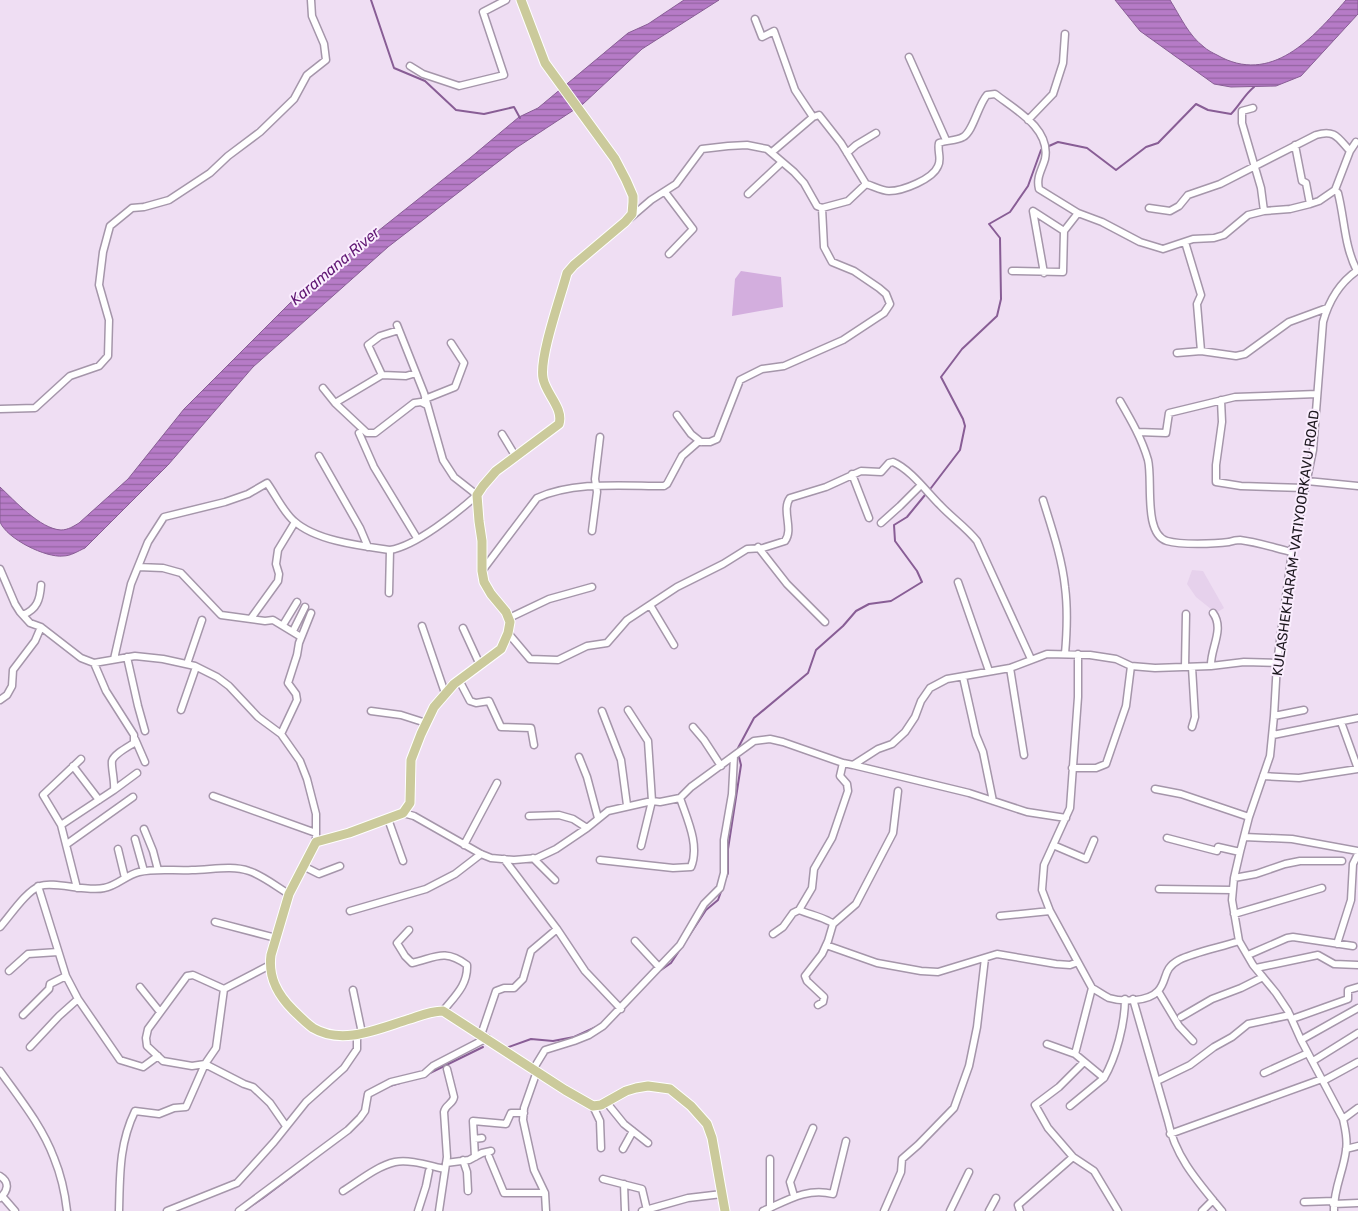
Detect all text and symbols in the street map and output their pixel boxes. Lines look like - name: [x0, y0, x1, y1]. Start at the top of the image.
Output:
- water label: Karamana River: [286, 222, 384, 309]
- street label: KULASHEKHARAM-VATIYOORKAVU ROAD: [1269, 409, 1323, 677]

